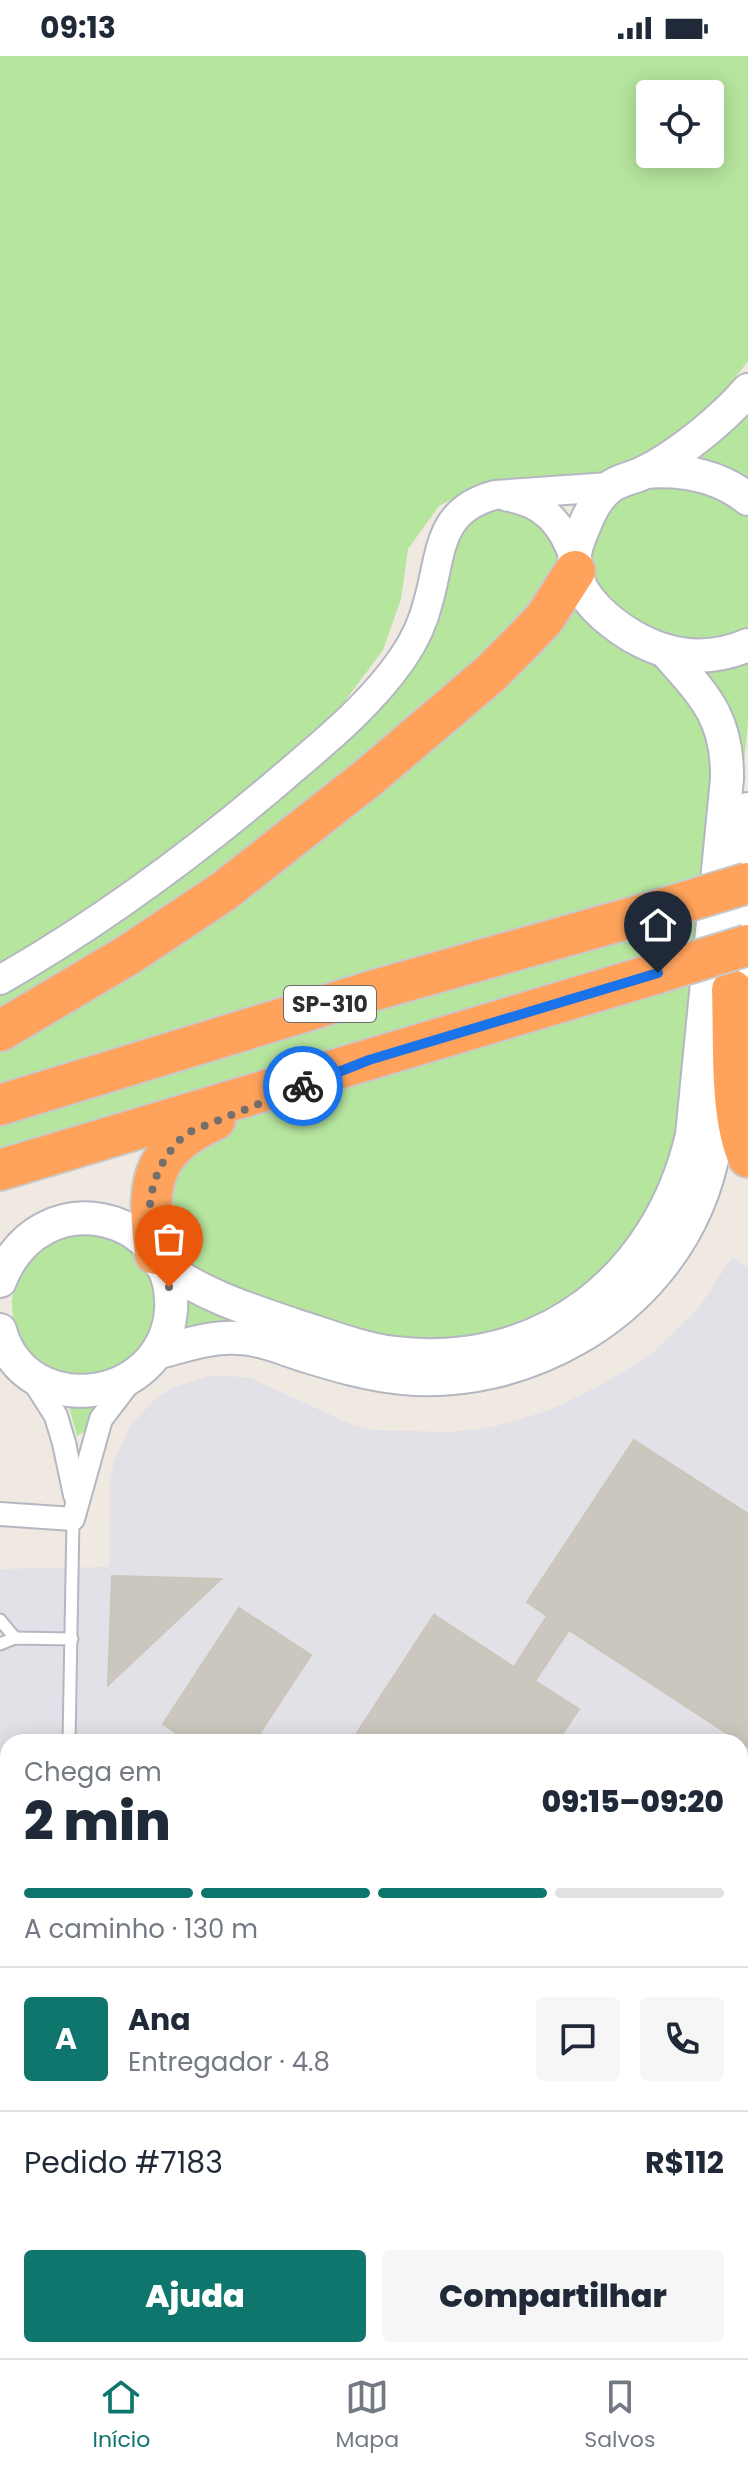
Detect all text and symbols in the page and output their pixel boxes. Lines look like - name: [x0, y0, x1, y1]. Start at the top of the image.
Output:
- text: 09:13: [40, 6, 116, 49]
- map controls: [636, 80, 724, 168]
- button: locate: [636, 80, 724, 168]
- pin: [624, 891, 692, 973]
- icon: home: [636, 903, 680, 947]
- road number: SP-310: [284, 986, 376, 1022]
- courier: [263, 1046, 343, 1126]
- icon: bike: [281, 1064, 325, 1108]
- pin: [135, 1205, 203, 1287]
- icon: bag: [147, 1217, 191, 1261]
- text: Chega em: [24, 1754, 162, 1790]
- text: 09:15–09:20: [541, 1780, 724, 1823]
- text: 2 min: [24, 1785, 171, 1858]
- text: A caminho · 130 m: [24, 1911, 258, 1947]
- button: chat: [536, 1997, 620, 2081]
- button: phone: [640, 1997, 724, 2081]
- text: Ana: [128, 1998, 191, 2041]
- text: A: [55, 2017, 77, 2060]
- text: Entregador · 4.8: [128, 2044, 330, 2080]
- text: Pedido #7183: [24, 2141, 223, 2184]
- text: R$112: [645, 2141, 724, 2184]
- button: Ajuda: [24, 2250, 366, 2342]
- button: Compartilhar: [382, 2250, 724, 2342]
- tab: Início: [93, 2375, 150, 2456]
- tab: Mapa: [336, 2375, 399, 2456]
- tab: Salvos: [584, 2375, 655, 2456]

